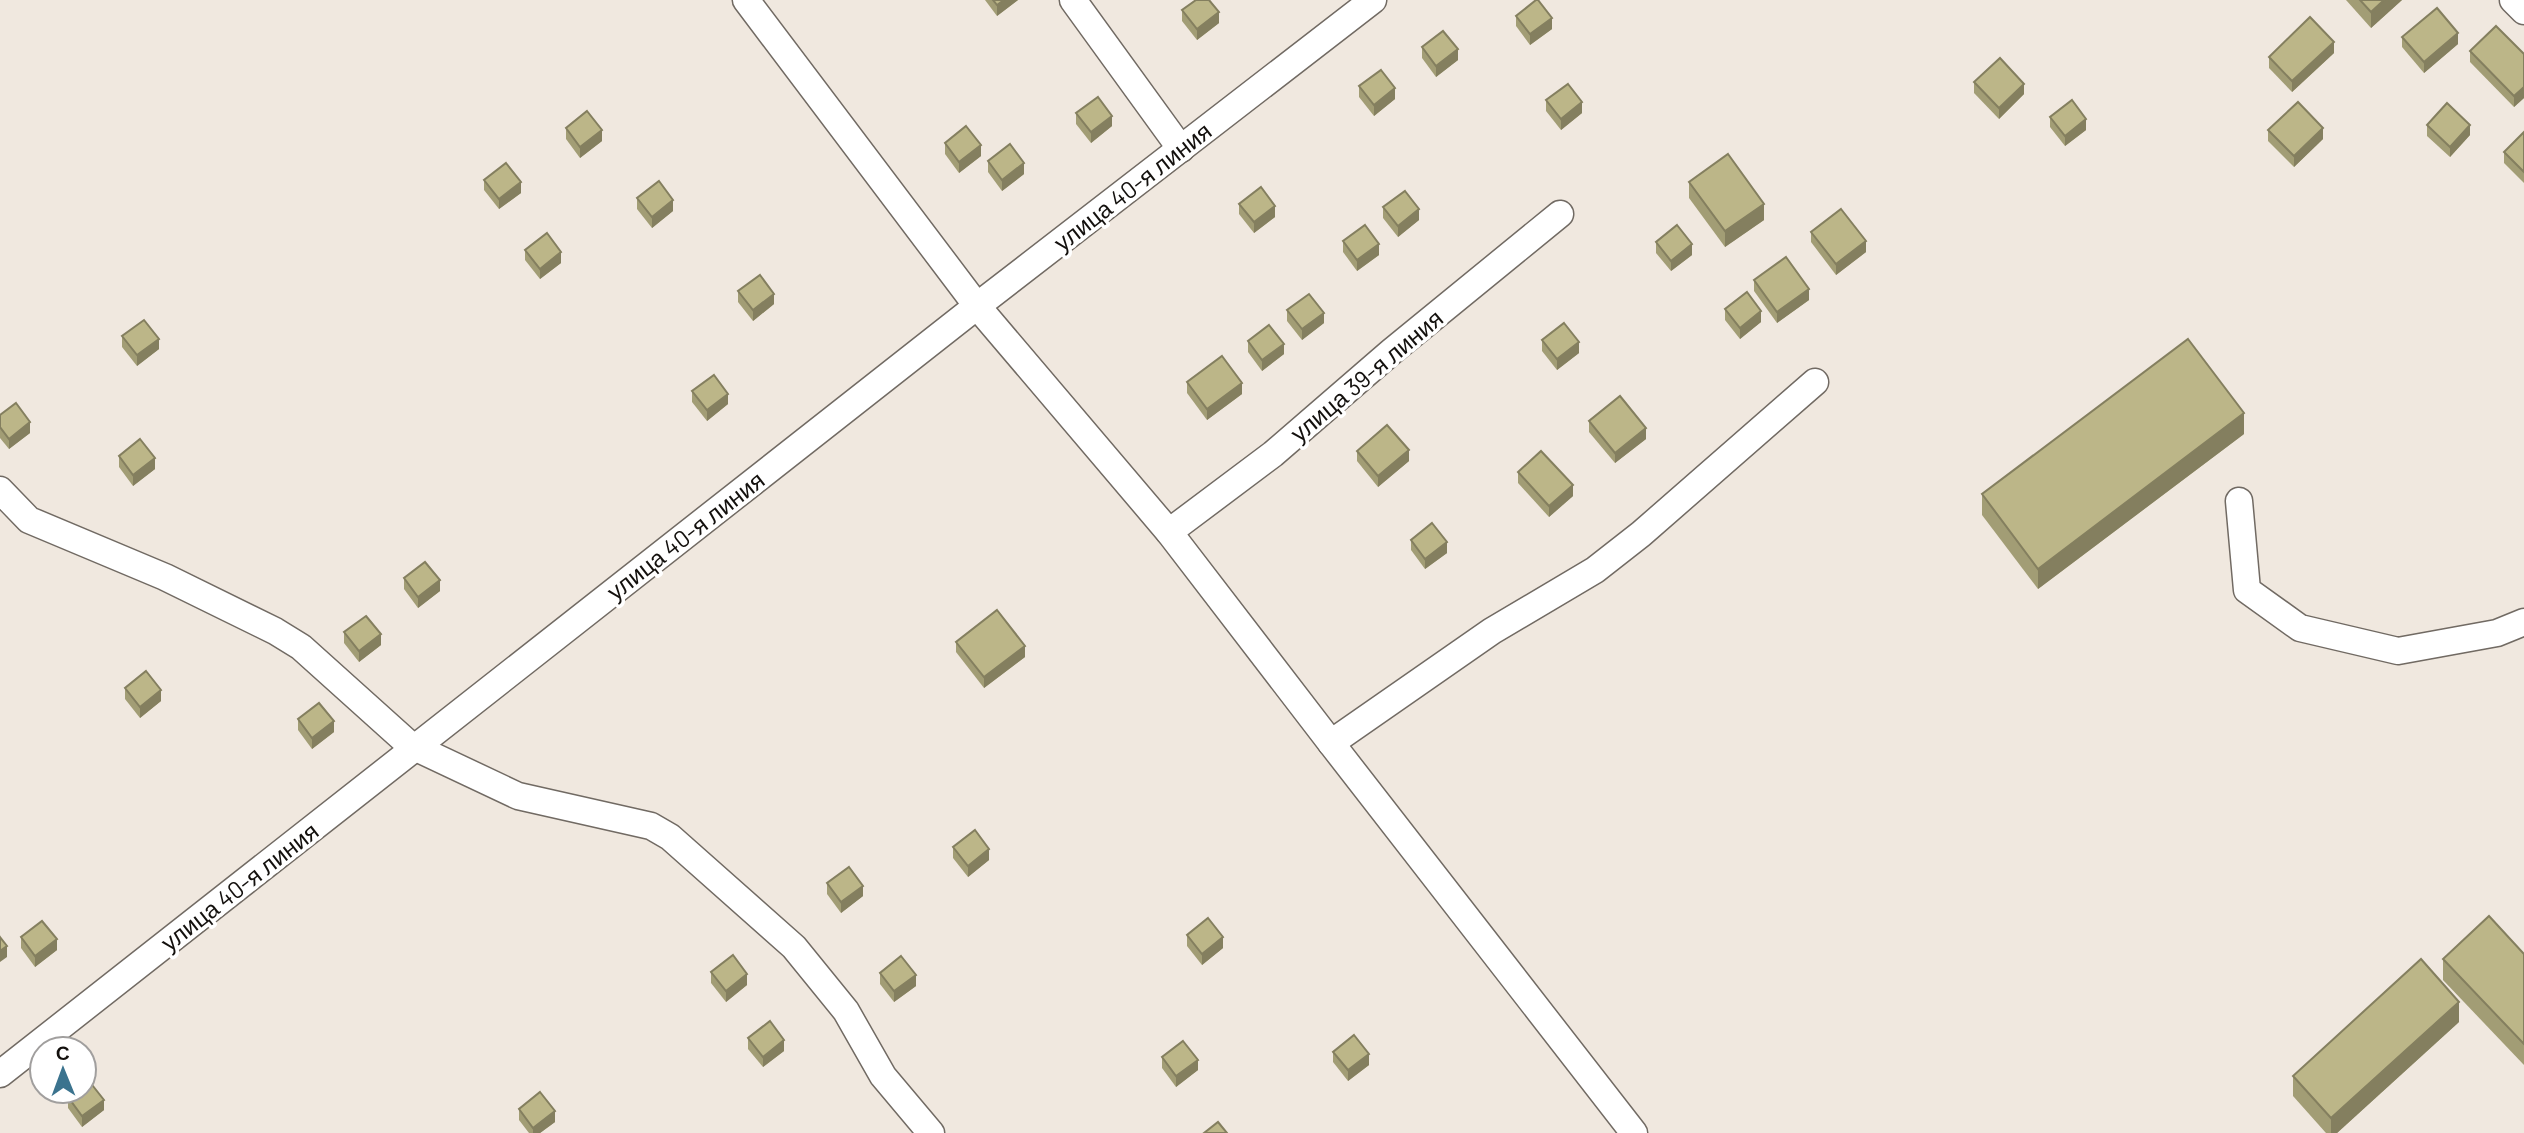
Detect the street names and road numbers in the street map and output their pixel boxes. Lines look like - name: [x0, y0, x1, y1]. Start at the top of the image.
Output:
- street label: улица 40-я линия: [1047, 116, 1217, 256]
- street label: улица 39-я линия: [1284, 303, 1448, 447]
- street label: улица 40-я линия: [600, 465, 770, 605]
- street label: улица 40-я линия: [154, 816, 324, 956]

